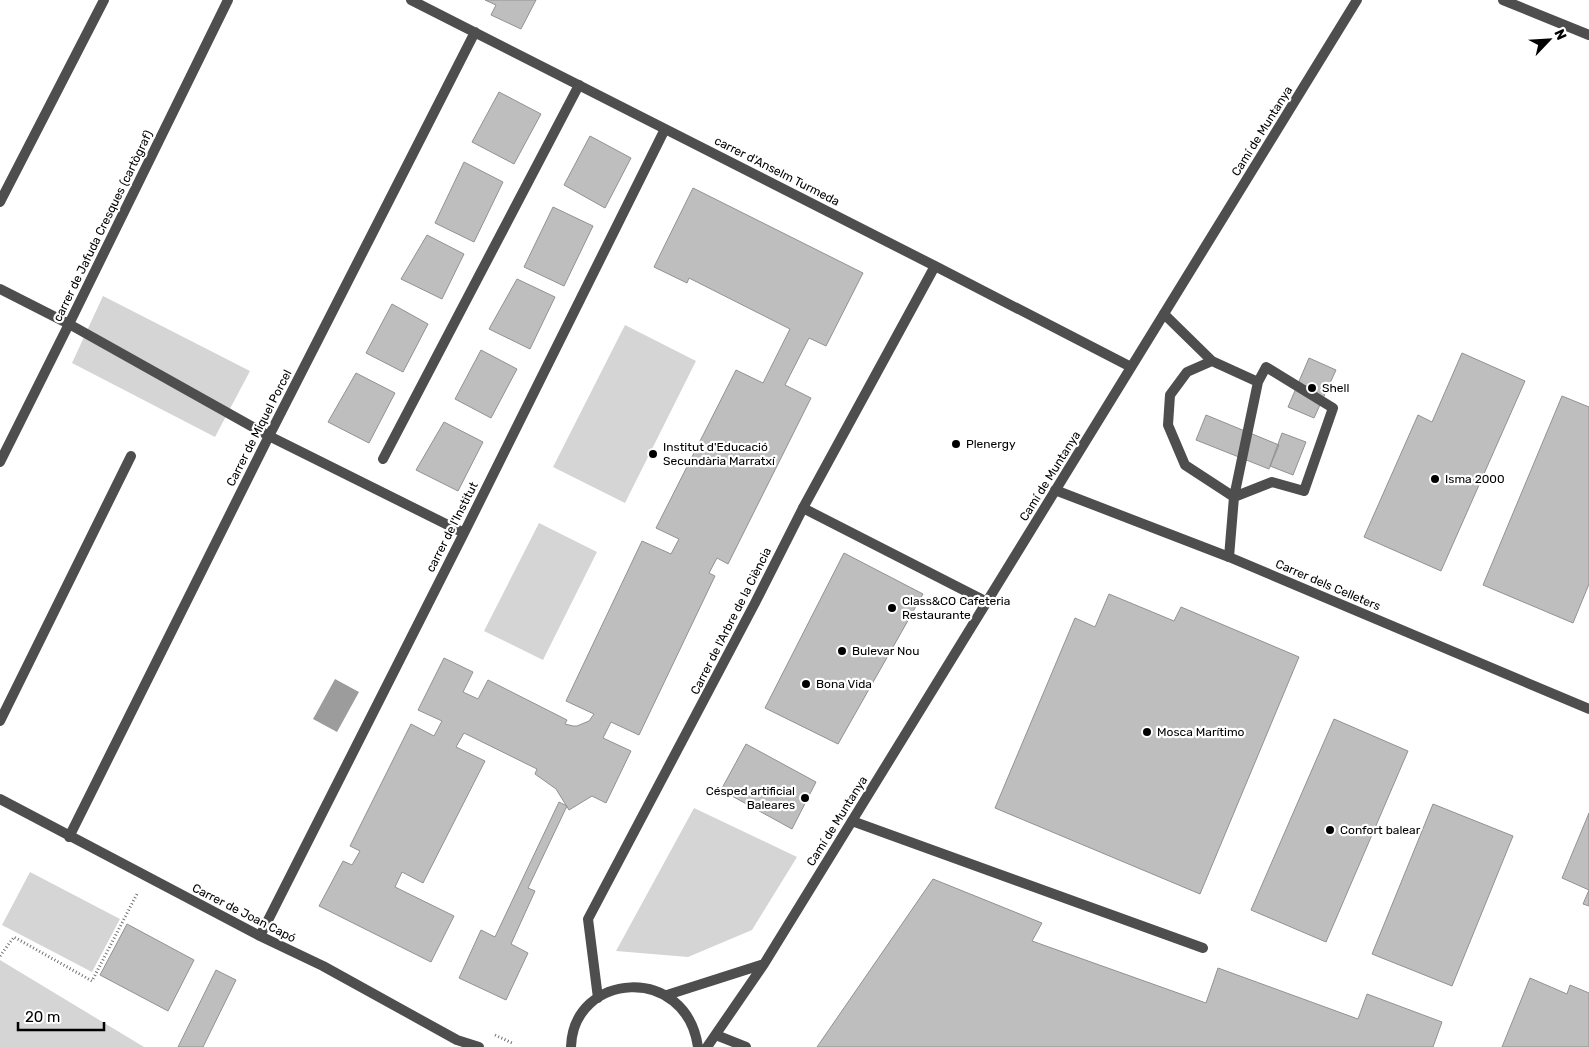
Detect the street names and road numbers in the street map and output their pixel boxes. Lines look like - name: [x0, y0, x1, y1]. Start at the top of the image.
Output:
- street label: Camí de Muntanya: [1229, 83, 1295, 179]
- street label: carrer de Jafuda Cresques (cartògraf): [50, 128, 156, 324]
- street label: carrer d'Anselm Turmeda: [712, 133, 842, 209]
- street label: Carrer de Miquel Porcel: [223, 367, 295, 489]
- street label: Camí de Muntanya: [1017, 428, 1083, 524]
- street label: carrer de l'Institut: [423, 479, 481, 574]
- street label: Carrer de l'Arbre de la Ciència: [688, 545, 774, 697]
- street label: Carrer dels Celleters: [1273, 557, 1383, 613]
- street label: Camí de Muntanya: [804, 773, 870, 869]
- street label: Carrer de Joan Capó: [190, 881, 298, 945]

